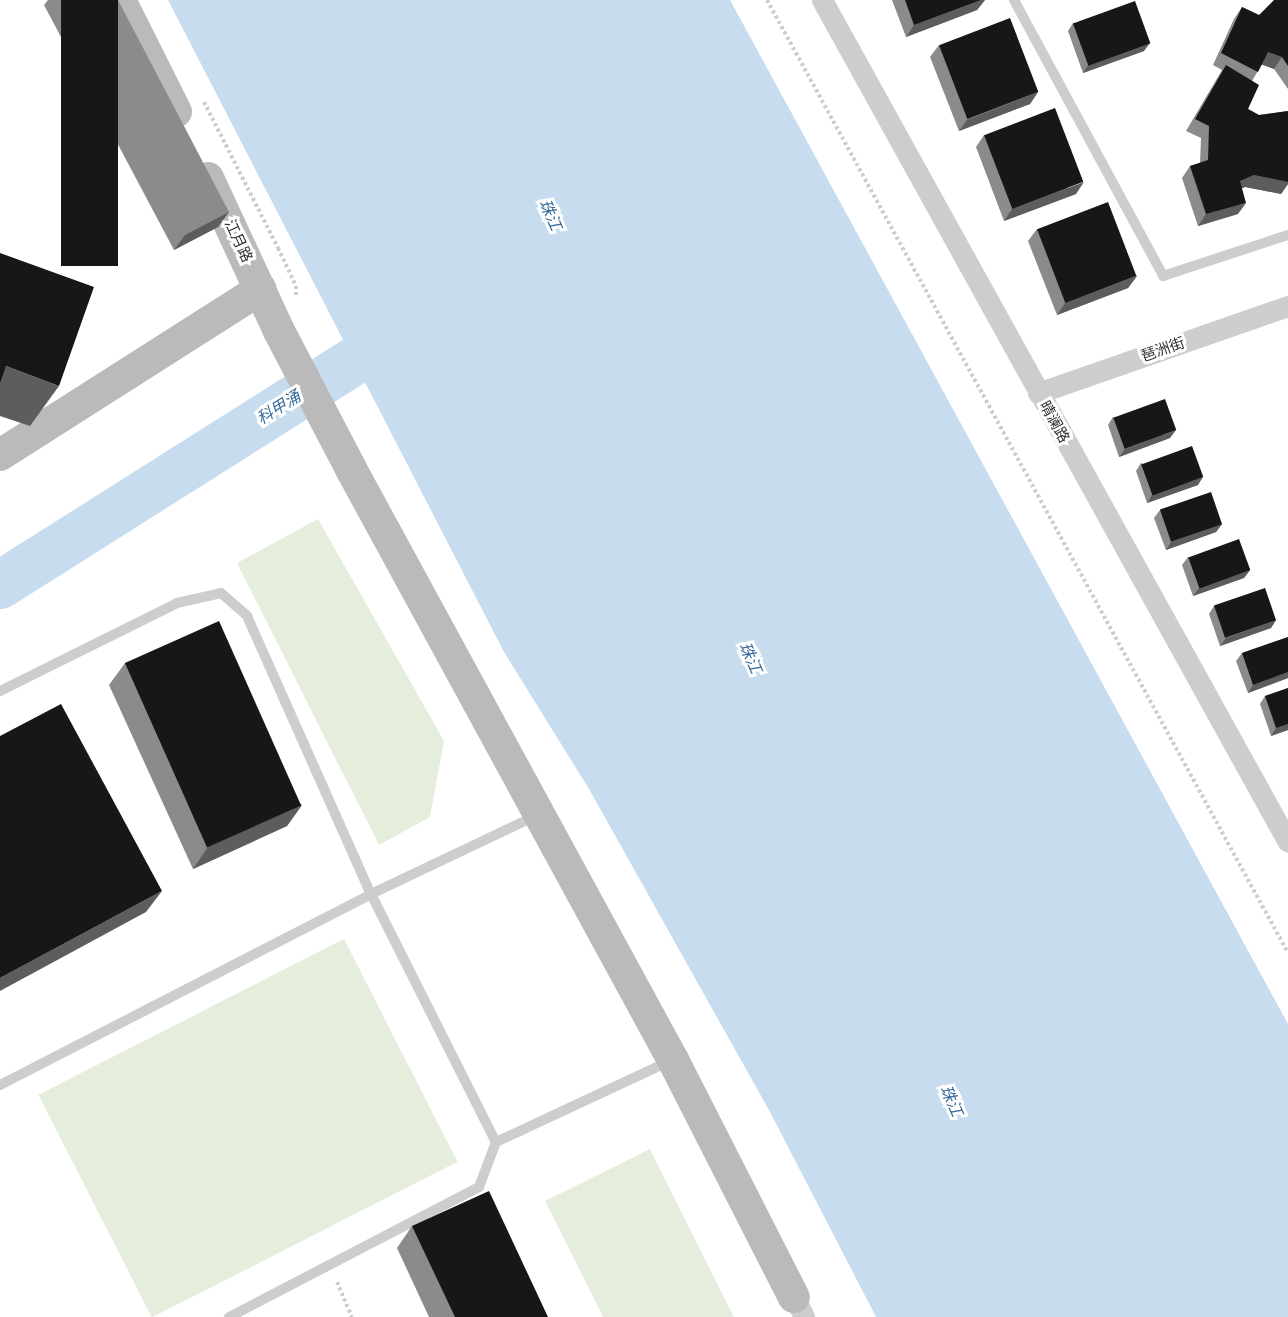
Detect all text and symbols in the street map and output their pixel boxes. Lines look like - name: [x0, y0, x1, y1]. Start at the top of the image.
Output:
- water label: 珠江: [535, 196, 565, 234]
- street label: 江月路: [220, 217, 256, 265]
- street label: 琶洲街: [1139, 334, 1187, 366]
- water label: 科甲涌: [254, 387, 304, 429]
- street label: 晴澜路: [1035, 398, 1073, 446]
- water label: 珠江: [735, 639, 765, 677]
- water label: 珠江: [936, 1082, 966, 1120]

